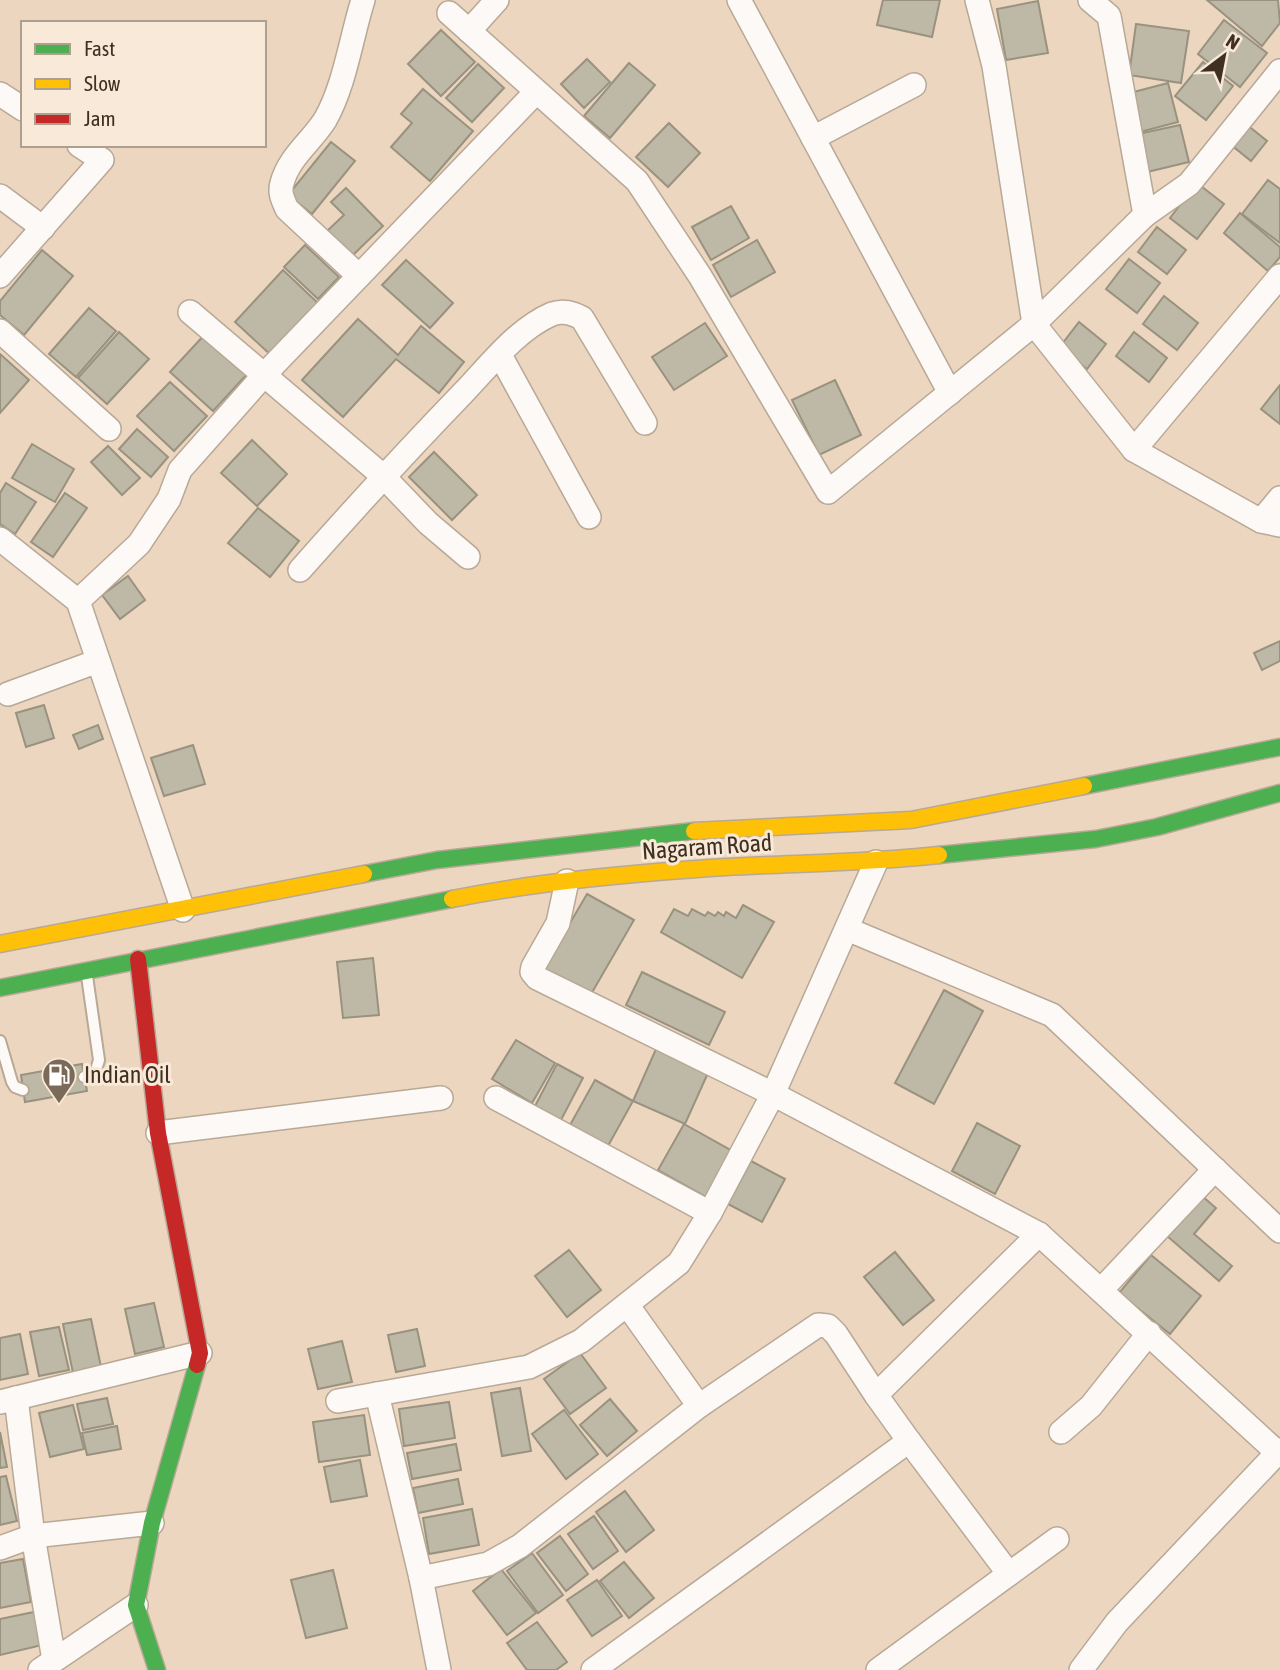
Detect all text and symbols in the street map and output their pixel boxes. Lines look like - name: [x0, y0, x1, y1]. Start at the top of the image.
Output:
- legend: [21, 21, 266, 147]
- north arrow: [1189, 21, 1259, 91]
- text: N: [1222, 29, 1244, 54]
- text: Fast: [84, 36, 115, 60]
- text: Slow: [84, 71, 121, 95]
- text: Jam: [84, 106, 116, 130]
- street label: Nagaram Road: [641, 828, 773, 865]
- fuel station icon: Indian Oil: [40, 1056, 78, 1105]
- place label: Indian Oil: [84, 1061, 171, 1088]

